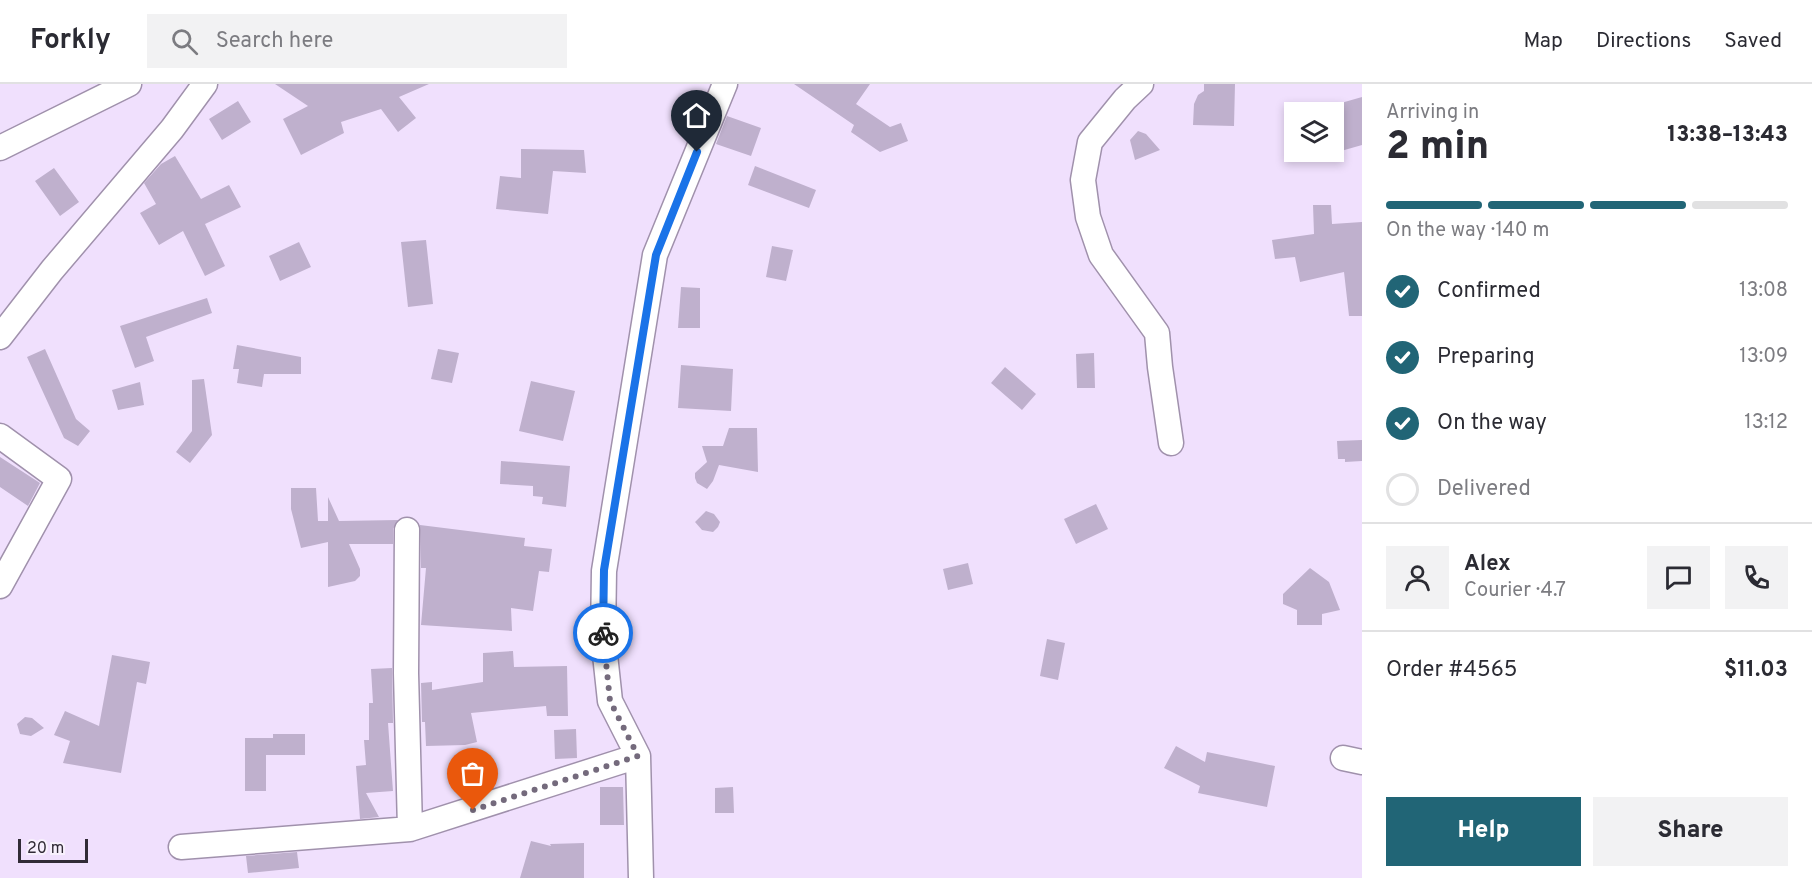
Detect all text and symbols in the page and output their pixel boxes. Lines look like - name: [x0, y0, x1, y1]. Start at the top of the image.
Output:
- search box: [147, 14, 567, 68]
- text: Forkly: [30, 23, 111, 59]
- icon: search: [168, 25, 201, 58]
- text: Search here: [216, 28, 333, 55]
- text: Map: [1523, 28, 1563, 55]
- text: Directions: [1596, 28, 1691, 55]
- text: Saved: [1724, 28, 1782, 55]
- pin: [671, 90, 722, 152]
- icon: home: [680, 99, 713, 132]
- text: Arriving in: [1386, 100, 1479, 126]
- map controls: [1284, 102, 1344, 162]
- button: layers: [1284, 102, 1344, 162]
- text: 13:38–13:43: [1667, 122, 1788, 149]
- text: 2 min: [1386, 124, 1489, 173]
- text: On the way · 140 m: [1386, 218, 1549, 244]
- icon: check: [1386, 275, 1419, 308]
- text: Confirmed: [1437, 278, 1541, 305]
- text: 13:08: [1739, 278, 1788, 304]
- icon: check: [1386, 341, 1419, 374]
- text: Preparing: [1437, 344, 1535, 371]
- text: 13:09: [1739, 344, 1788, 370]
- icon: check: [1386, 407, 1419, 440]
- text: On the way: [1437, 410, 1547, 437]
- text: 13:12: [1744, 410, 1788, 436]
- text: Delivered: [1437, 476, 1531, 503]
- button: person: [1386, 546, 1449, 609]
- button: chat: [1647, 546, 1710, 609]
- button: phone: [1725, 546, 1788, 609]
- text: Alex: [1464, 551, 1511, 578]
- text: Courier · 4.7: [1464, 578, 1566, 604]
- courier: [573, 603, 633, 663]
- icon: bike: [587, 617, 620, 650]
- text: Order #4565: [1386, 657, 1517, 684]
- text: $11.03: [1724, 657, 1788, 684]
- pin: [447, 748, 498, 810]
- icon: bag: [456, 757, 489, 790]
- button: Help: [1386, 797, 1581, 866]
- button: Share: [1593, 797, 1788, 866]
- scale bar: [18, 836, 88, 864]
- text: 20 m: [27, 839, 64, 859]

